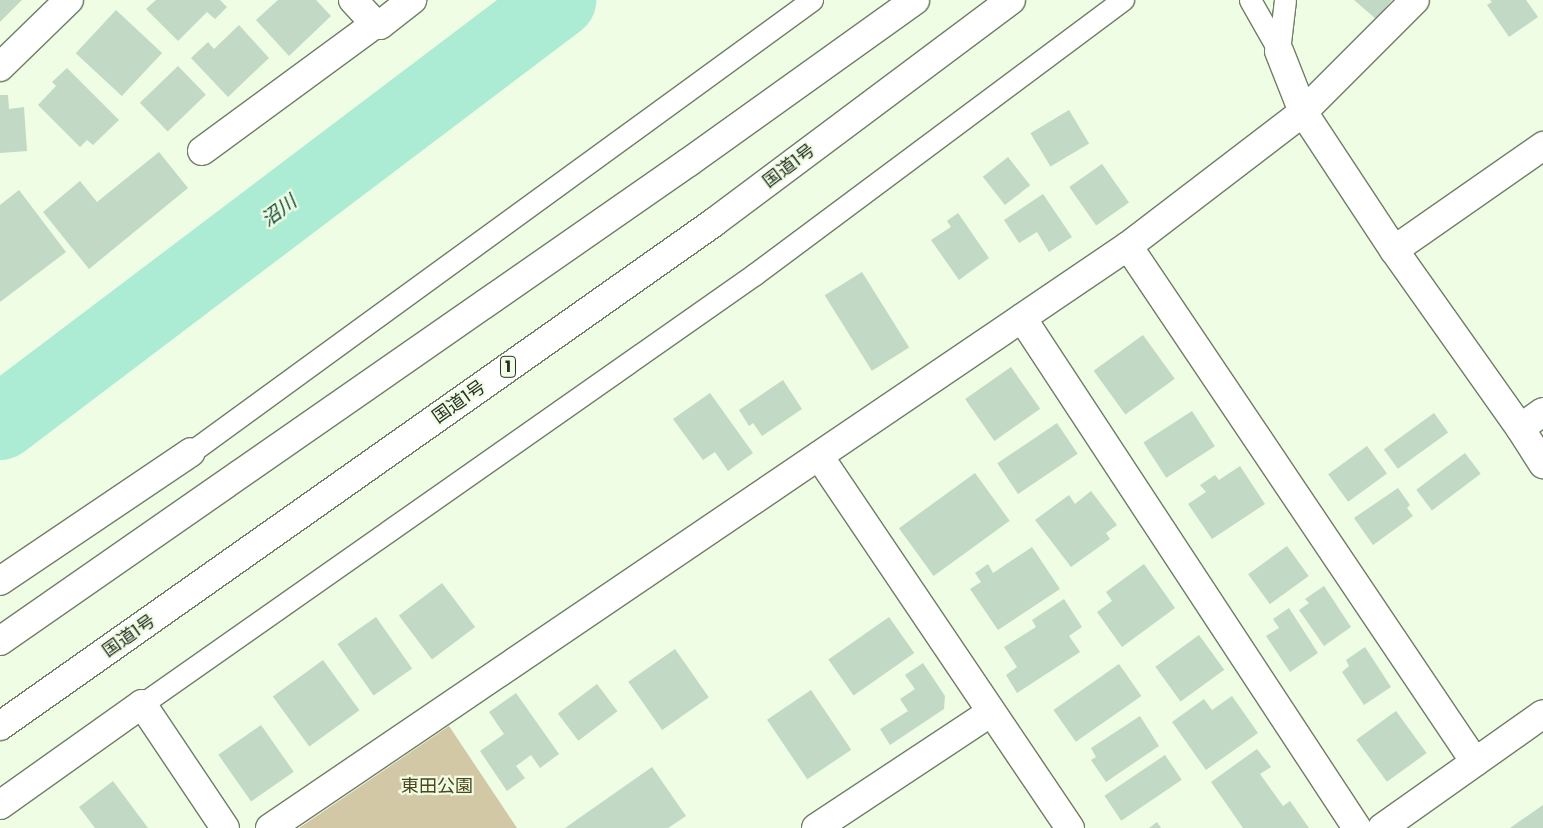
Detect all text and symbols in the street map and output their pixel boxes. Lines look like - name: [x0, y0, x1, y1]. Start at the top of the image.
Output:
- street label: 国道1号: [759, 139, 819, 193]
- water label: 沼川: [257, 190, 301, 232]
- road number: 1: [499, 354, 517, 381]
- street label: 国道1号: [428, 376, 490, 428]
- street label: 国道1号: [98, 610, 160, 662]
- park label: 東田公園: [401, 775, 473, 797]

